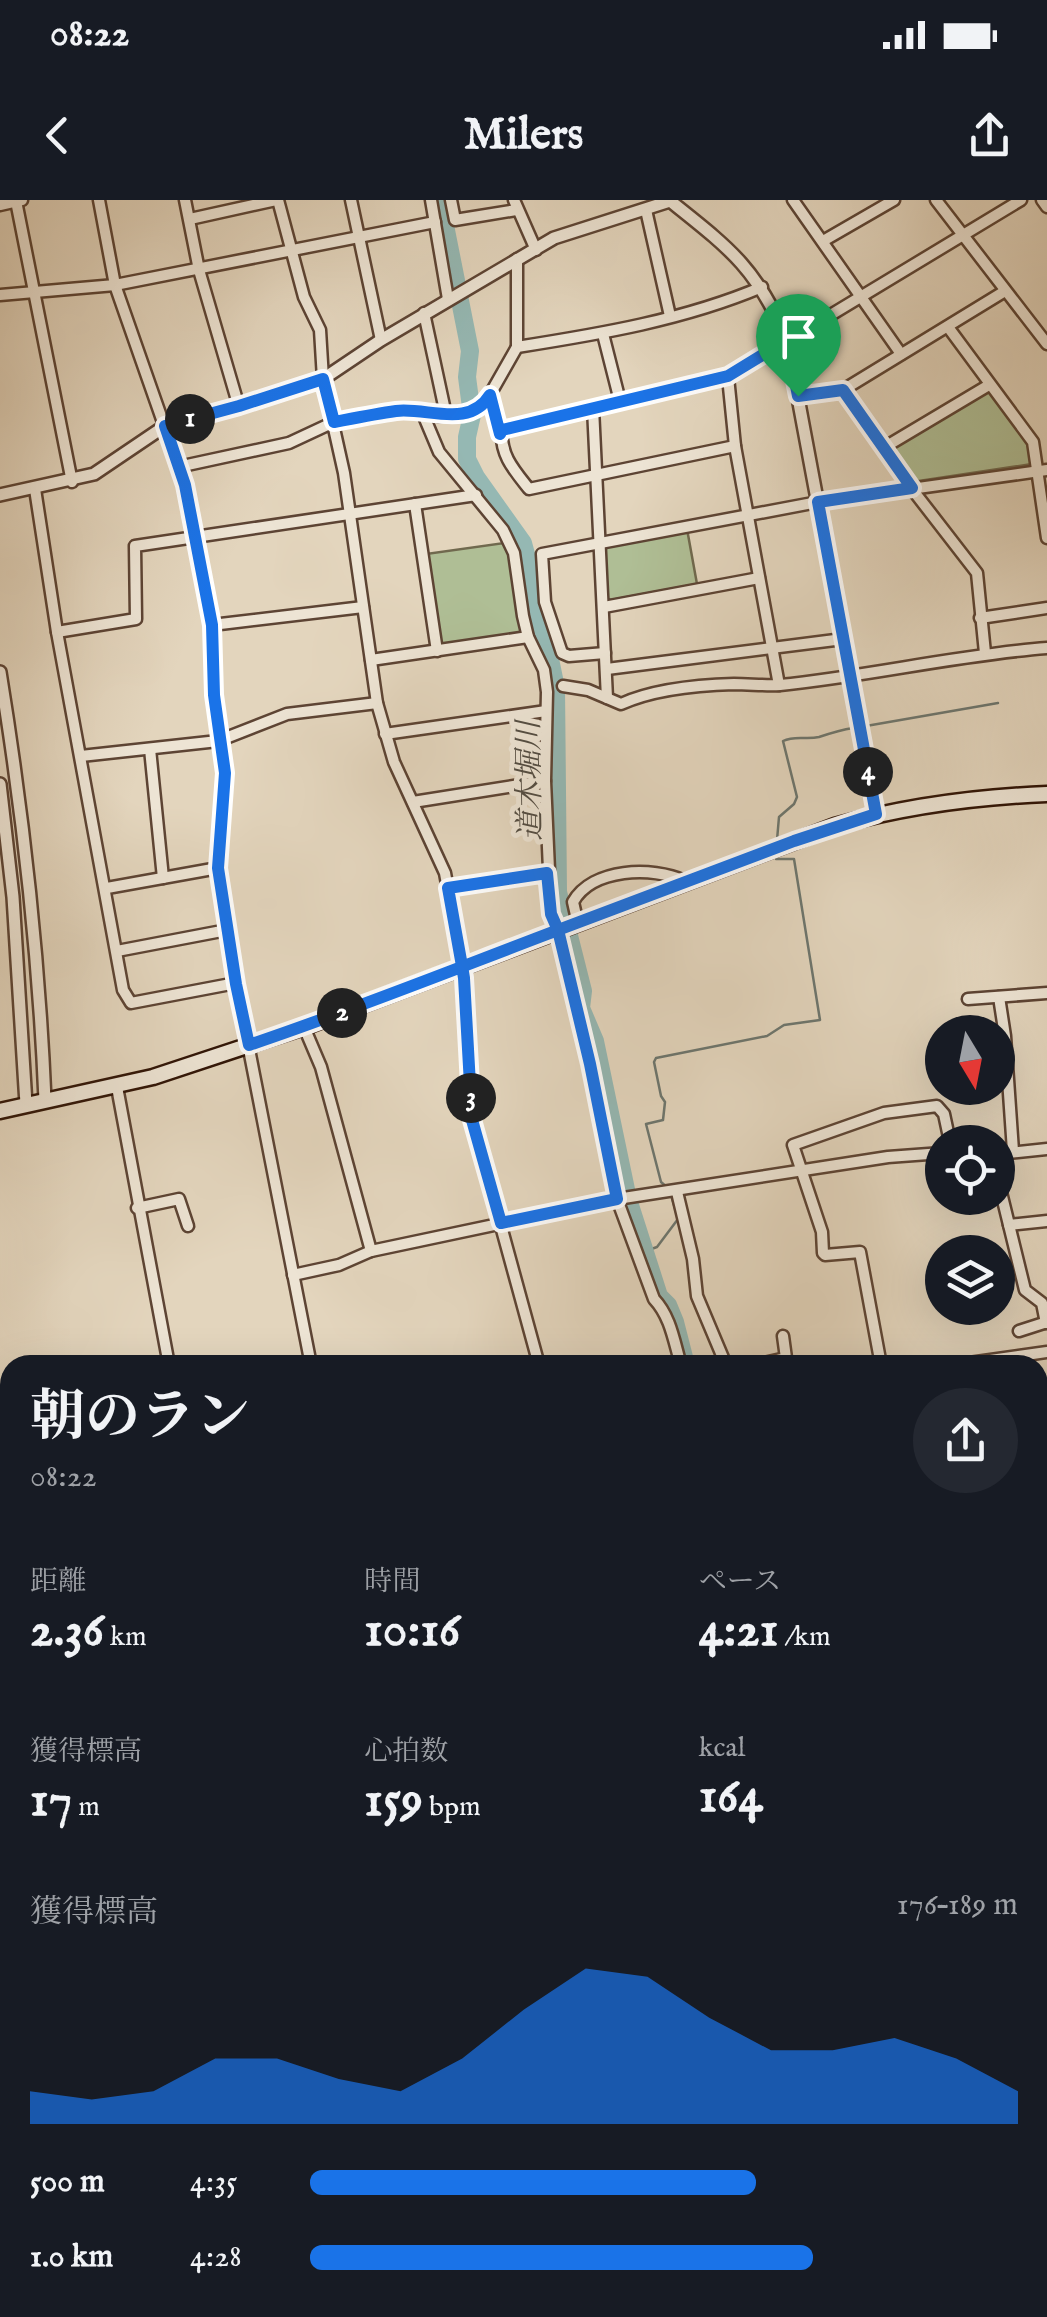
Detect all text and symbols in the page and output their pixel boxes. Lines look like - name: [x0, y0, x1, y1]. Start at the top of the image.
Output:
- text: 08:22: [50, 11, 129, 59]
- text: Milers: [464, 107, 583, 164]
- icon: back: [30, 108, 85, 163]
- icon: share: [962, 108, 1017, 163]
- pin: [756, 294, 841, 397]
- icon: arrive: [771, 309, 826, 364]
- pin: 1: [165, 394, 215, 444]
- text: 1: [185, 401, 195, 436]
- water label: 道木堀川: [511, 718, 551, 841]
- pin: 4: [843, 747, 893, 797]
- text: 4: [861, 754, 875, 789]
- pin: 2: [317, 988, 367, 1038]
- text: 2: [335, 995, 349, 1030]
- north arrow: [925, 1015, 1015, 1105]
- map controls: [925, 1015, 1015, 1325]
- pin: 3: [446, 1073, 496, 1123]
- text: 3: [466, 1080, 476, 1115]
- button: locate: [925, 1125, 1015, 1215]
- button: layers: [925, 1235, 1015, 1325]
- text: 朝のラン: [30, 1384, 250, 1454]
- button: share: [913, 1388, 1018, 1493]
- text: 08:22: [30, 1457, 97, 1498]
- text: 距離: [30, 1565, 86, 1600]
- text: 時間: [364, 1565, 420, 1600]
- text: ペース: [699, 1565, 781, 1600]
- text: 2.36: [30, 1600, 104, 1663]
- text: 10:16: [364, 1600, 460, 1663]
- text: 4:21: [699, 1600, 778, 1663]
- text: km: [104, 1620, 147, 1655]
- text: /km: [778, 1620, 831, 1655]
- text: kcal: [699, 1731, 745, 1766]
- text: 獲得標高: [30, 1735, 142, 1770]
- text: 心拍数: [364, 1735, 448, 1770]
- text: 164: [699, 1766, 763, 1829]
- text: 17: [30, 1770, 72, 1833]
- text: 159: [364, 1770, 423, 1833]
- text: m: [72, 1790, 100, 1825]
- text: bpm: [423, 1790, 481, 1825]
- text: 176–189 m: [897, 1885, 1018, 1926]
- text: 獲得標高: [30, 1893, 158, 1934]
- text: 500 m: [30, 2162, 105, 2203]
- text: 4:35: [190, 2162, 238, 2203]
- text: 1.0 km: [30, 2237, 113, 2278]
- text: 4:28: [190, 2237, 242, 2278]

